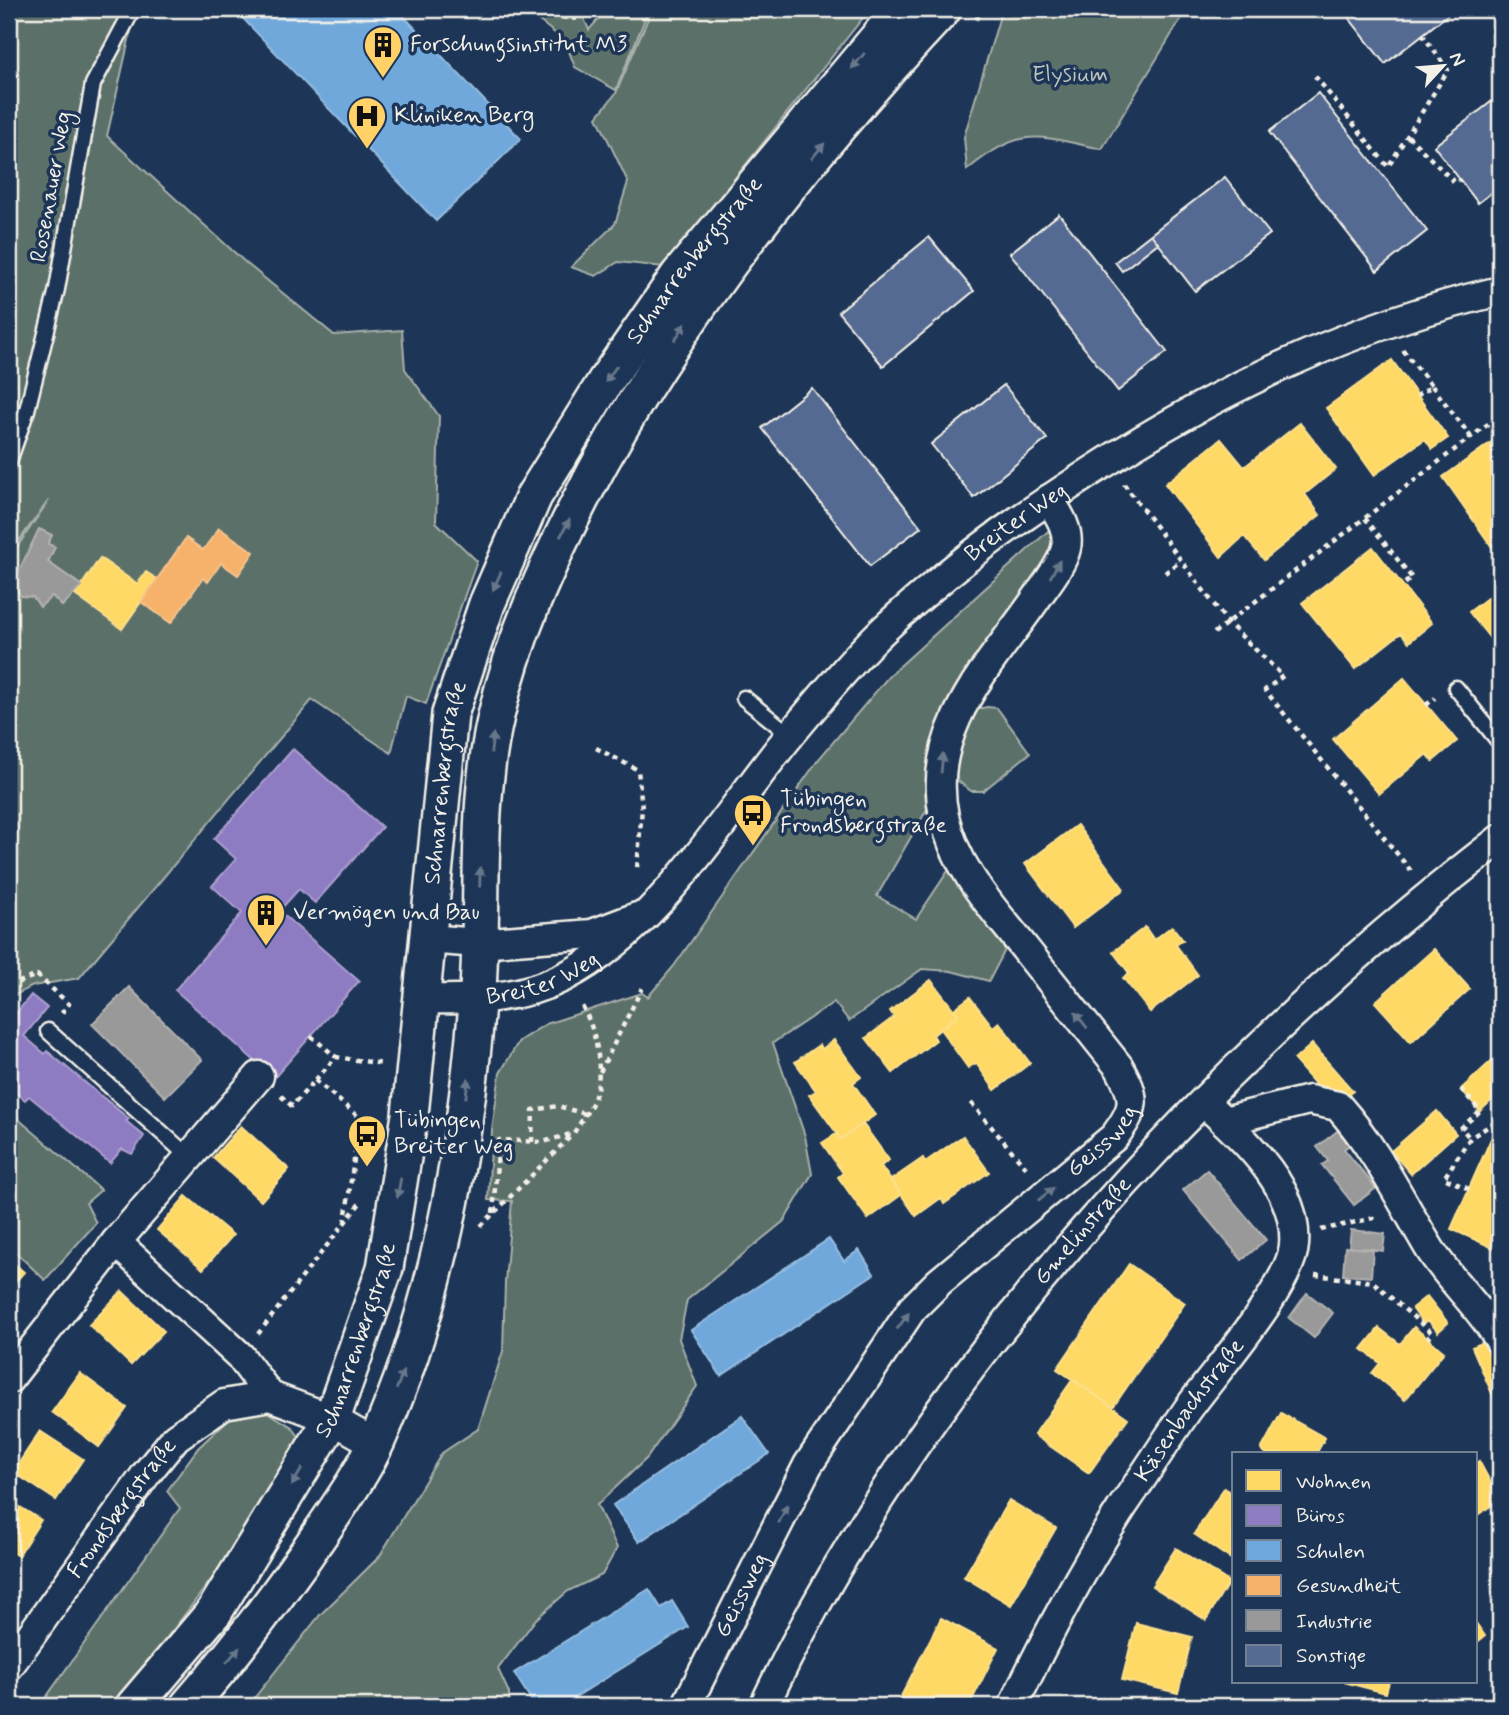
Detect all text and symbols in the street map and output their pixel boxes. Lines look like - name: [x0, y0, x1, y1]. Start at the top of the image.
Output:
- building icon: Forschungsinstitut M3: [362, 24, 404, 79]
- place label: Forschungsinstitut M3: [410, 30, 627, 62]
- north arrow: [1408, 32, 1478, 102]
- text: N: [1443, 48, 1471, 70]
- one-way arrow: [850, 52, 866, 70]
- park label: Elysium: [1032, 60, 1108, 90]
- hospital icon: Kliniken Berg: [346, 95, 388, 150]
- place label: Kliniken Berg: [394, 101, 534, 133]
- street label: Rosenauer Weg: [24, 109, 82, 265]
- one-way arrow: [810, 143, 825, 160]
- street label: Schnarrenbergstraße: [620, 171, 770, 351]
- one-way arrow: [673, 323, 686, 342]
- one-way arrow: [605, 364, 618, 383]
- street label: Breiter Weg: [959, 476, 1074, 569]
- one-way arrow: [559, 519, 571, 538]
- one-way arrow: [1049, 559, 1061, 578]
- one-way arrow: [491, 571, 503, 591]
- street label: Schnarrenbergstraße: [418, 677, 475, 886]
- one-way arrow: [486, 731, 497, 753]
- one-way arrow: [937, 752, 948, 774]
- place label: Tübingen Frondsbergstraße: [780, 785, 947, 843]
- bus stop icon: Tübingen Frondsbergstraße: [732, 792, 774, 847]
- one-way arrow: [475, 865, 486, 887]
- building icon: Vermögen und Bau: [245, 892, 287, 947]
- place label: Vermögen und Bau: [293, 898, 480, 928]
- street label: Breiter Weg: [485, 945, 605, 1013]
- one-way arrow: [1074, 1011, 1089, 1029]
- one-way arrow: [461, 1077, 472, 1099]
- street label: Geissweg: [1061, 1102, 1145, 1185]
- place label: Tübingen Breiter Weg: [394, 1106, 513, 1162]
- bus stop icon: Tübingen Breiter Weg: [346, 1113, 388, 1168]
- street label: Gmelinstraße: [1028, 1170, 1139, 1292]
- one-way arrow: [393, 1177, 404, 1199]
- one-way arrow: [1038, 1187, 1055, 1202]
- street label: Schnarrenbergstraße: [309, 1241, 404, 1444]
- one-way arrow: [896, 1312, 910, 1331]
- street label: Käsenbachstraße: [1128, 1333, 1252, 1488]
- one-way arrow: [394, 1370, 405, 1391]
- street label: Frondsbergstraße: [61, 1432, 184, 1585]
- legend: [1232, 1452, 1478, 1684]
- one-way arrow: [291, 1468, 303, 1487]
- text: Wohnen: [1296, 1468, 1371, 1496]
- text: Büros: [1296, 1502, 1345, 1530]
- one-way arrow: [777, 1504, 789, 1524]
- text: Schulen: [1296, 1538, 1365, 1566]
- street label: Geissweg: [708, 1548, 776, 1643]
- text: Gesundheit: [1296, 1572, 1402, 1600]
- text: Industrie: [1296, 1608, 1372, 1636]
- text: Sonstige: [1296, 1642, 1366, 1670]
- one-way arrow: [225, 1646, 241, 1664]

